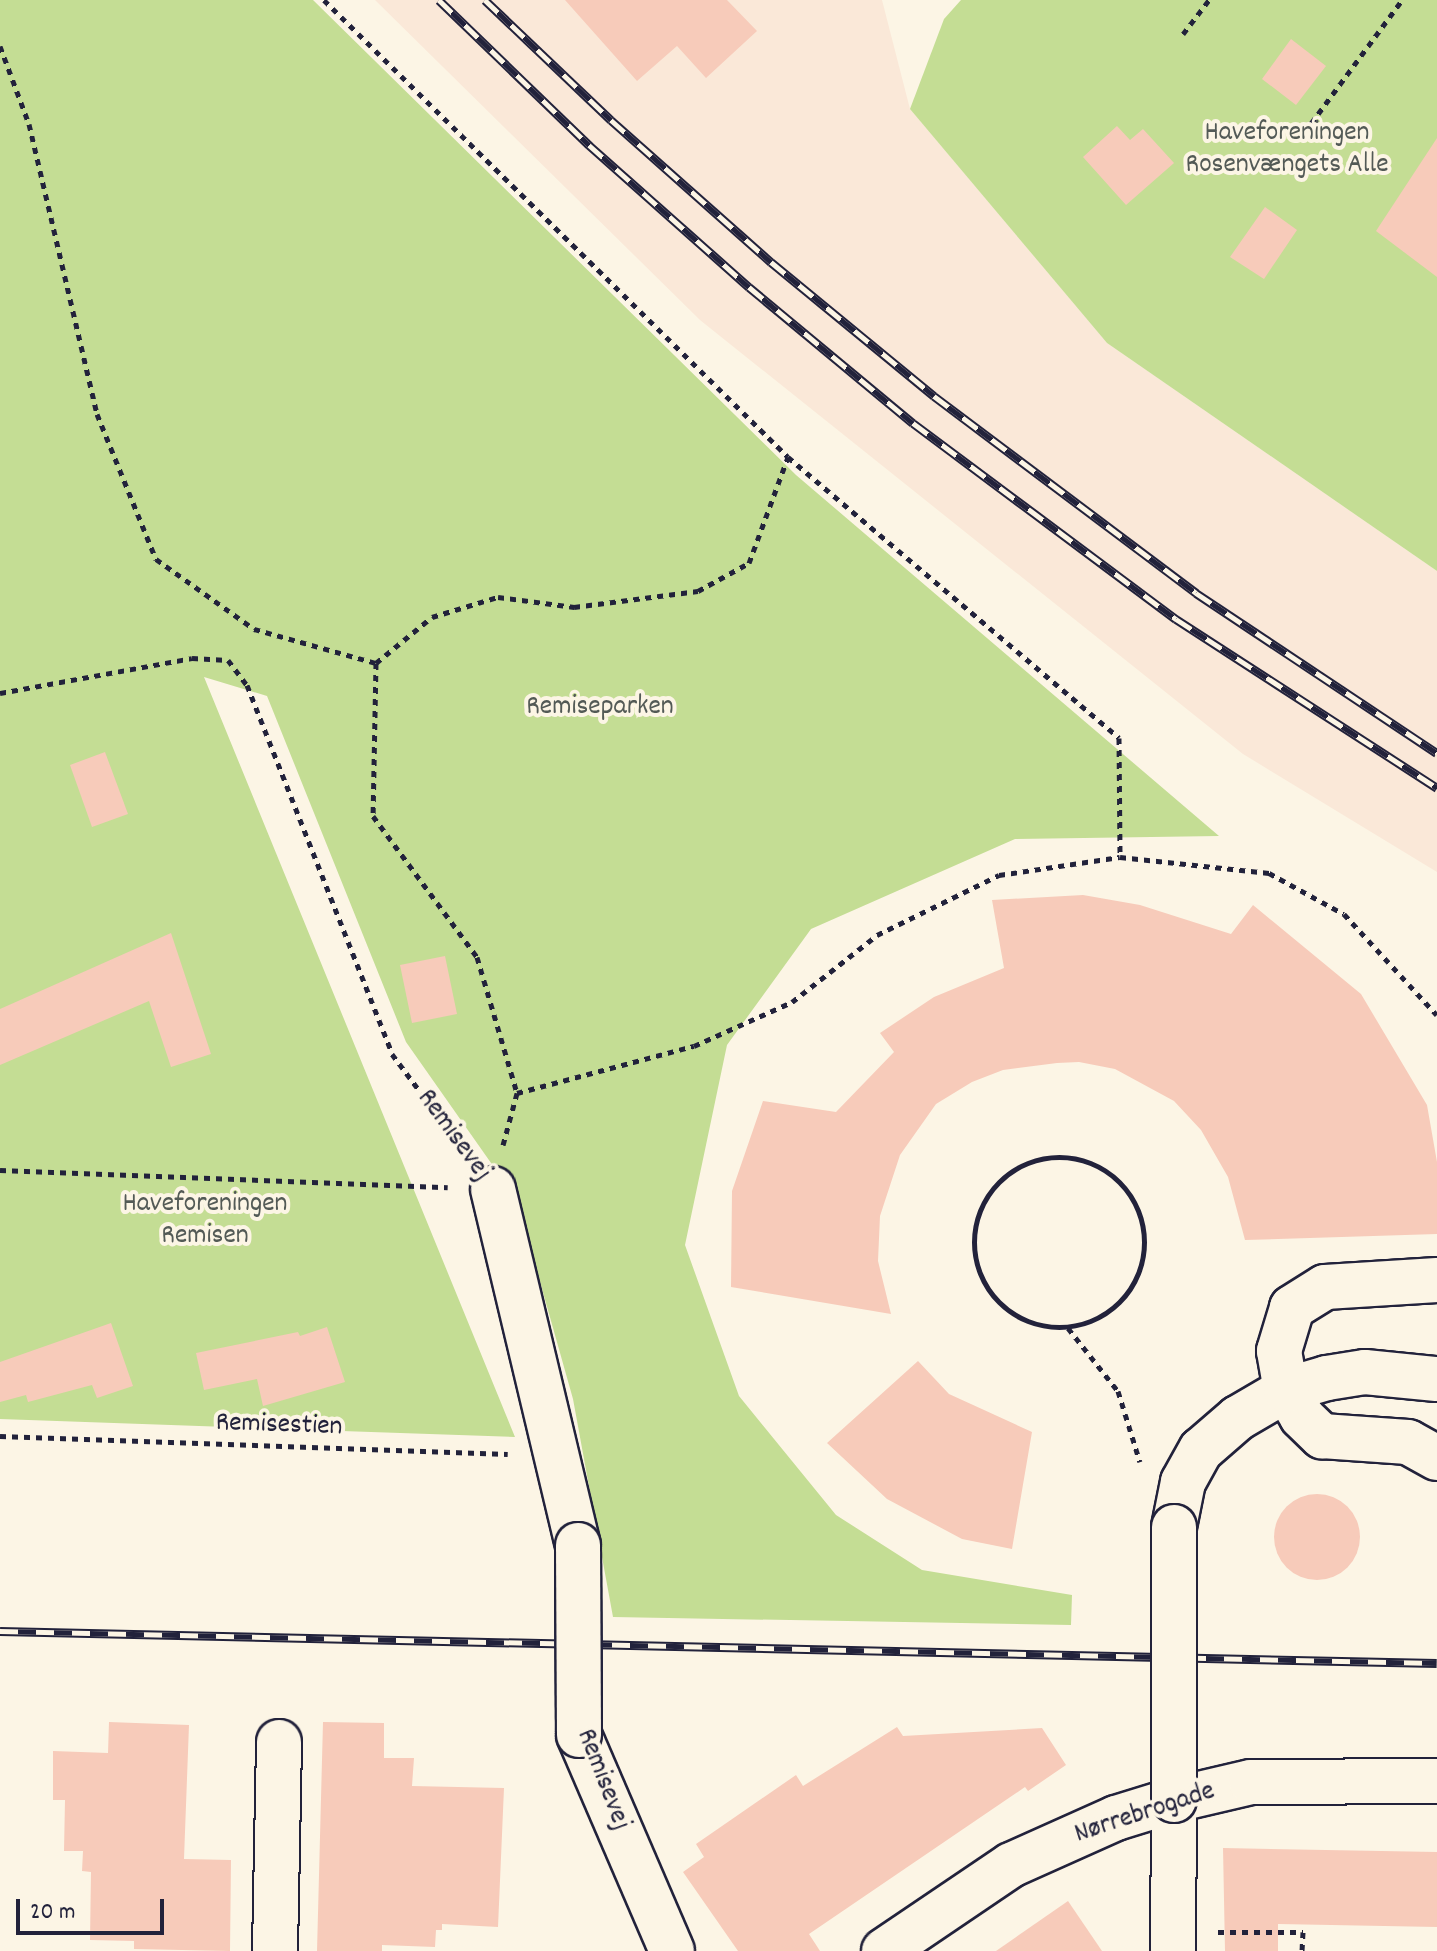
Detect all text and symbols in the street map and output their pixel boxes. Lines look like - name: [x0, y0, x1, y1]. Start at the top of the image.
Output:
- park label: Haveforeningen Rosenvængets Alle: [1186, 117, 1388, 183]
- park label: Remiseparken: [526, 691, 674, 725]
- street label: Remisevej: [408, 1083, 498, 1189]
- park label: Haveforeningen Remisen: [122, 1188, 288, 1254]
- street label: Remisestien: [215, 1407, 343, 1445]
- street label: Remisevej: [567, 1725, 637, 1835]
- street label: Nørrebrogade: [1071, 1776, 1219, 1852]
- scale bar: [20, 1883, 168, 1933]
- text: 20 m: [30, 1896, 76, 1930]

